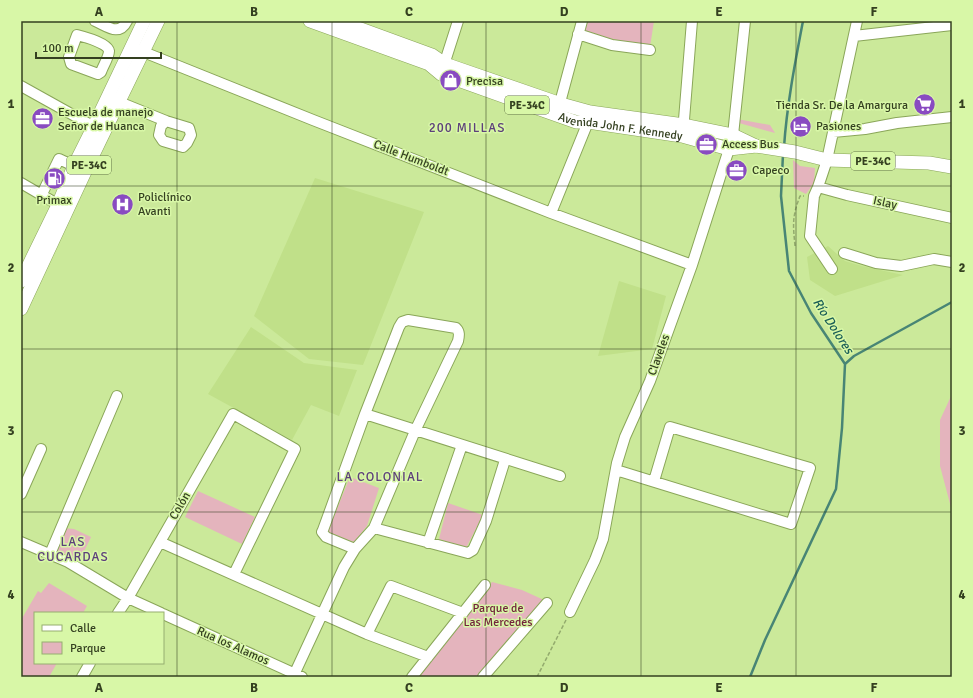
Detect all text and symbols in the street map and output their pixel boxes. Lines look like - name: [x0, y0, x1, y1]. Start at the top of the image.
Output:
- text: A: [95, 4, 104, 20]
- text: B: [250, 4, 258, 20]
- text: C: [405, 4, 413, 20]
- text: D: [560, 4, 569, 20]
- text: E: [715, 4, 723, 20]
- text: F: [871, 4, 878, 20]
- scale bar: [36, 34, 161, 60]
- text: 100 m: [42, 41, 74, 56]
- shop icon: Precisa: [438, 68, 464, 94]
- place label: Precisa: [466, 74, 503, 89]
- supermarket icon: Tienda Sr. De la Amargura: [911, 92, 937, 118]
- text: 1: [7, 96, 15, 112]
- road number: PE-34C: [505, 96, 549, 114]
- text: 1: [958, 96, 966, 112]
- place label: Tienda Sr. De la Amargura: [776, 98, 908, 113]
- place label: Escuela de manejo Señor de Huanca: [58, 105, 153, 134]
- office icon: Escuela de manejo Señor de Huanca: [30, 106, 56, 132]
- street label: Avenida John F. Kennedy: [556, 109, 684, 144]
- hotel icon: Pasiones: [788, 113, 814, 139]
- place label: Pasiones: [816, 119, 861, 134]
- district label: 200 MILLAS: [429, 120, 505, 136]
- office icon: Access Bus: [693, 131, 719, 157]
- street label: Calle Humboldt: [371, 137, 451, 179]
- place label: Access Bus: [722, 137, 779, 152]
- road number: PE-34C: [851, 152, 895, 170]
- road number: PE-34C: [67, 156, 111, 174]
- office icon: Capeco: [724, 157, 750, 183]
- place label: Capeco: [752, 163, 789, 178]
- fuel station icon: Primax: [41, 166, 67, 192]
- place label: Policlínico Avanti: [138, 190, 191, 219]
- hospital icon: Policlínico Avanti: [110, 191, 136, 217]
- place label: Primax: [36, 193, 72, 208]
- street label: Islay: [872, 193, 899, 213]
- text: 2: [7, 260, 15, 276]
- text: 2: [958, 260, 966, 276]
- water label: Río Dolores: [809, 295, 858, 358]
- street label: Claveles: [645, 332, 673, 378]
- text: 3: [7, 423, 15, 439]
- text: 3: [958, 423, 966, 439]
- district label: LA COLONIAL: [336, 469, 424, 485]
- street label: Colón: [166, 489, 194, 523]
- district label: LAS CUCARDAS: [37, 534, 109, 565]
- text: 4: [7, 587, 15, 603]
- text: 4: [958, 587, 966, 603]
- park label: Parque de Las Mercedes: [463, 601, 533, 630]
- legend: [34, 612, 164, 664]
- text: Calle: [70, 621, 96, 636]
- street label: Rua los Alamos: [194, 623, 272, 669]
- text: Parque: [70, 641, 106, 656]
- text: A: [95, 680, 104, 696]
- text: B: [250, 680, 258, 696]
- text: C: [405, 680, 413, 696]
- text: D: [560, 680, 569, 696]
- text: E: [715, 680, 723, 696]
- text: F: [871, 680, 878, 696]

